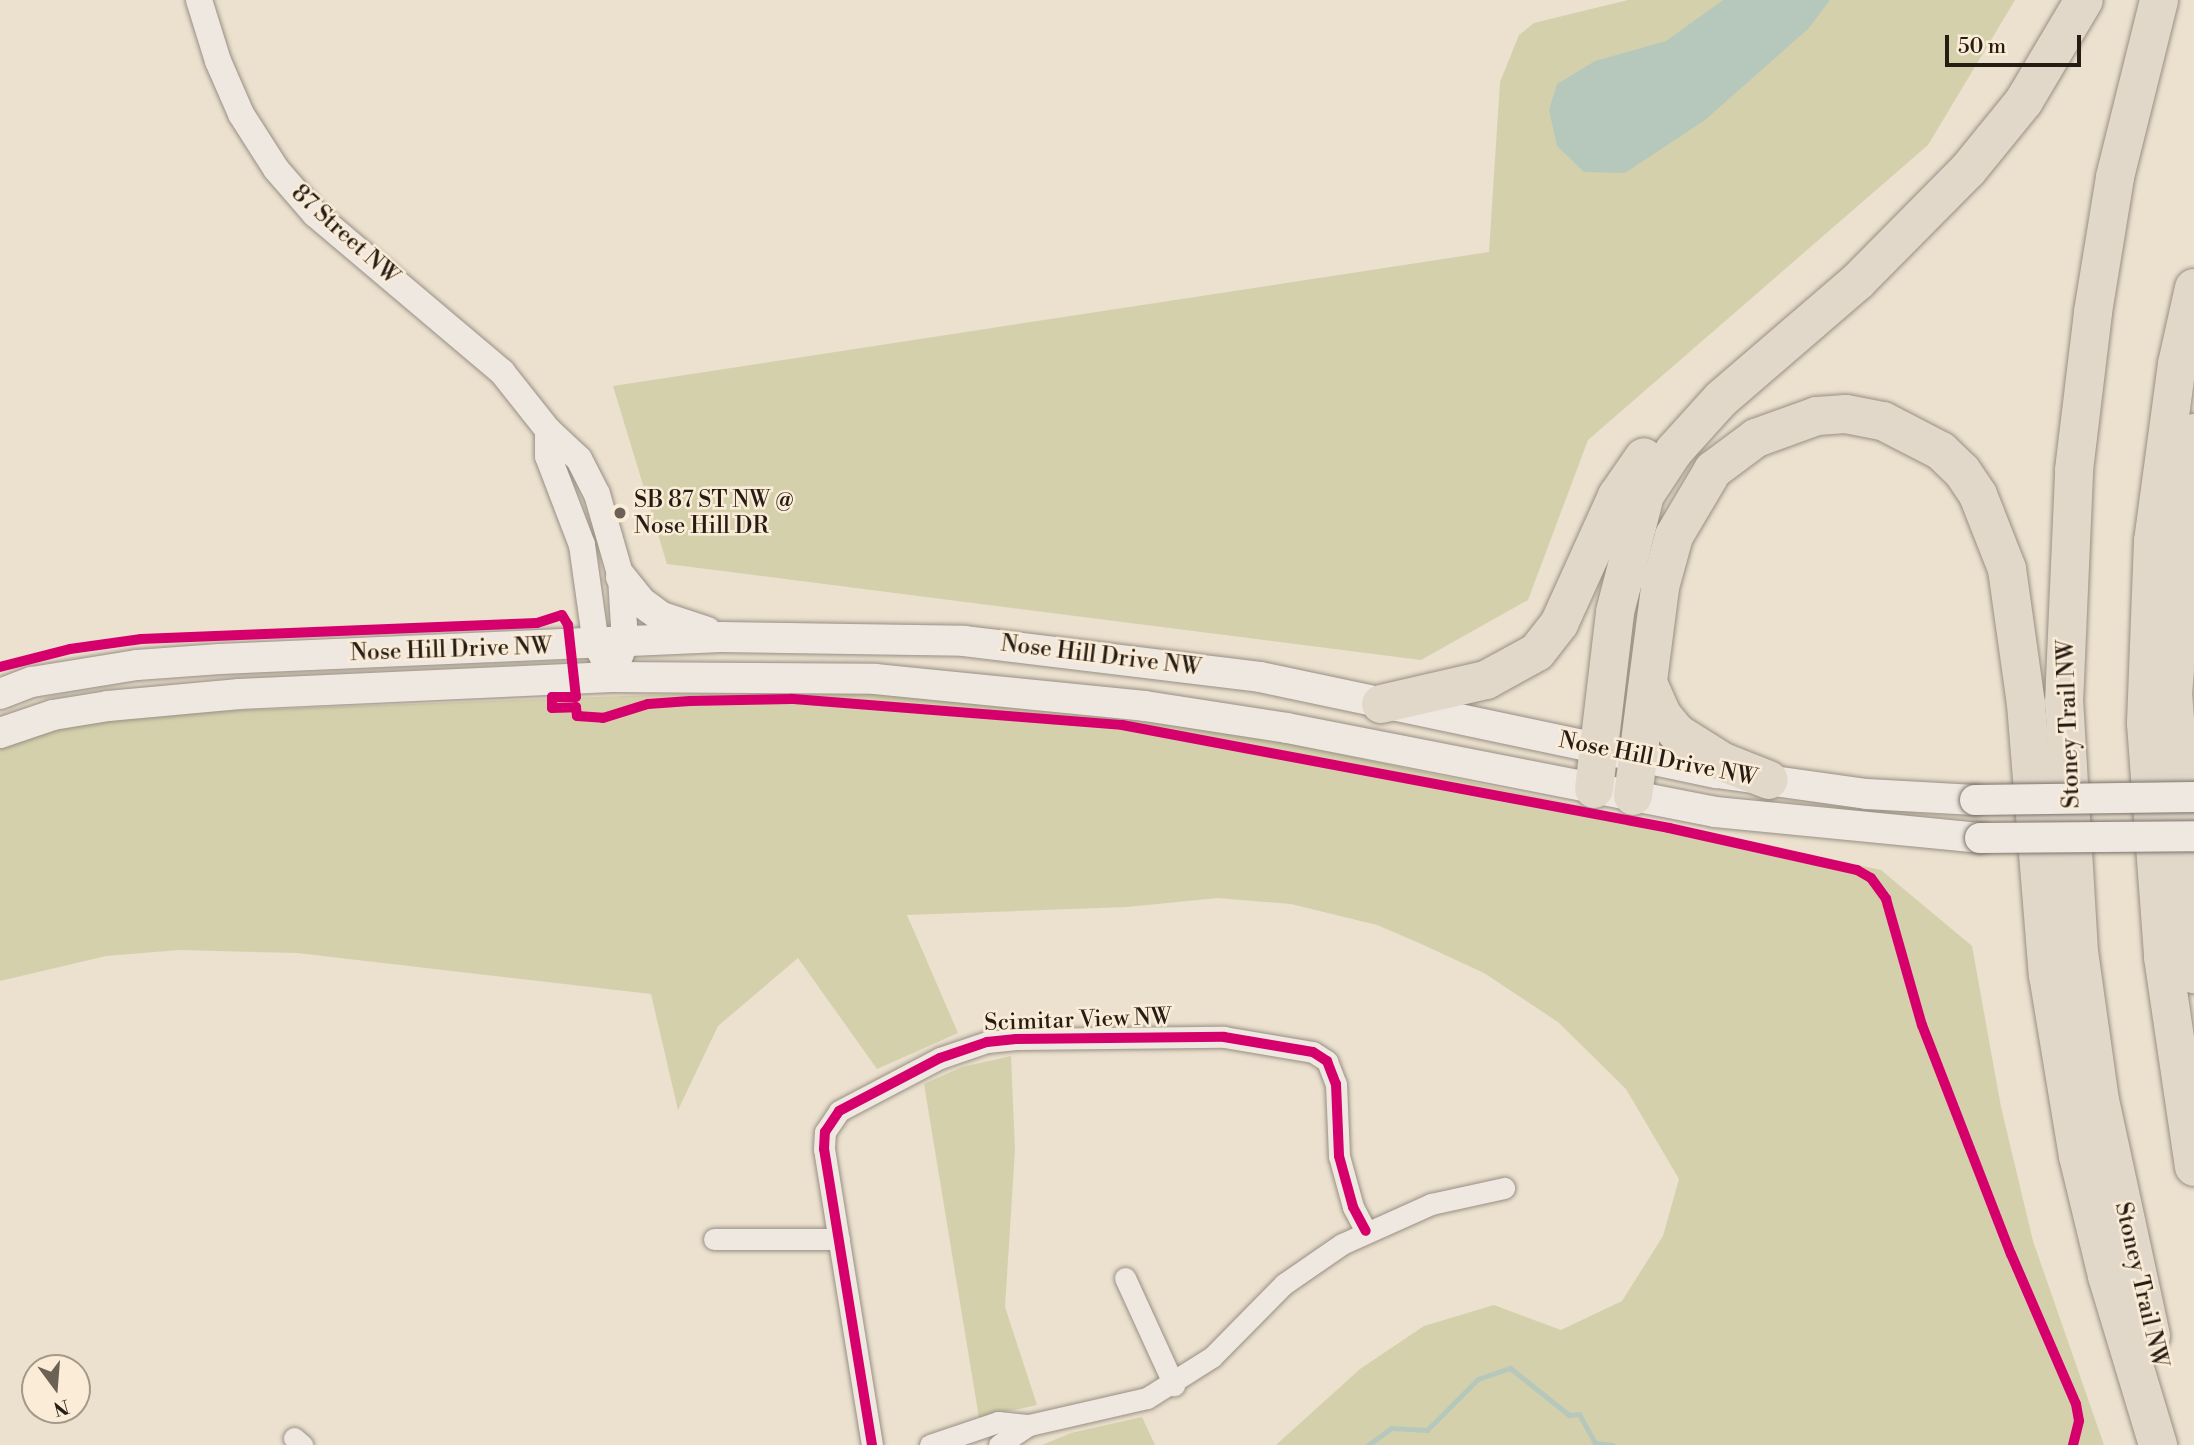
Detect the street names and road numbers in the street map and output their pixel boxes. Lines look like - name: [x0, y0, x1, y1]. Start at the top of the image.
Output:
- street label: 87 Street NW: [285, 179, 405, 291]
- street label: Nose Hill Drive NW: [999, 630, 1203, 682]
- street label: Nose Hill Drive NW: [350, 633, 552, 667]
- street label: Stoney Trail NW: [2052, 639, 2086, 809]
- street label: Nose Hill Drive NW: [1556, 726, 1760, 792]
- street label: Scimitar View NW: [984, 1003, 1172, 1037]
- street label: Stoney Trail NW: [2109, 1200, 2173, 1370]

